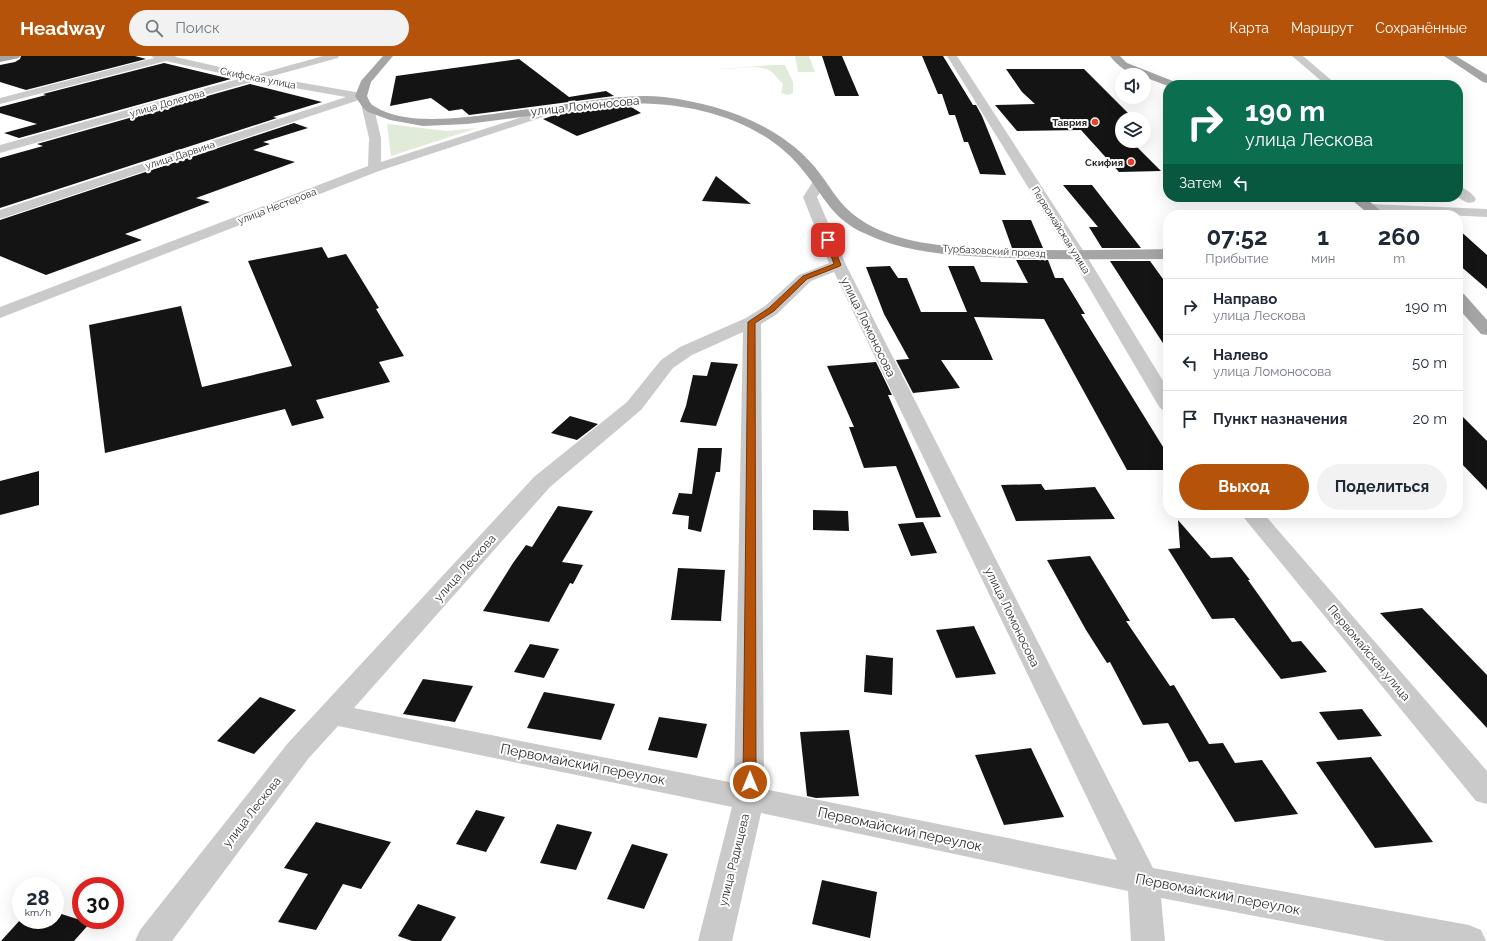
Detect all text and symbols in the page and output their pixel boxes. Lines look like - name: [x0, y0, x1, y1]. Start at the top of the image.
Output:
- search box: [129, 10, 409, 46]
- text: Headway: [20, 17, 105, 39]
- icon: search: [143, 17, 165, 39]
- text: Поиск: [175, 19, 220, 37]
- text: Карта: [1230, 20, 1269, 36]
- text: Маршрут: [1291, 20, 1353, 36]
- text: Сохранённые: [1375, 20, 1467, 36]
- street label: Скифская улица: [219, 65, 297, 91]
- map controls: [1115, 68, 1151, 148]
- button: sound: [1115, 68, 1151, 104]
- street label: улица Долетова: [128, 87, 206, 119]
- street label: улица Ломоносова: [530, 93, 640, 119]
- text: 190 m: [1245, 95, 1325, 128]
- icon: right: [1179, 96, 1231, 148]
- button: layers: [1115, 112, 1151, 148]
- place label: Таврия: [1052, 117, 1087, 128]
- marker: Таврия: [1090, 117, 1100, 127]
- text: улица Лескова: [1245, 129, 1373, 150]
- street label: улица Дарвина: [144, 139, 216, 171]
- place label: Скифия: [1085, 157, 1123, 168]
- marker: Скифия: [1126, 157, 1136, 167]
- icon: left: [1230, 172, 1252, 194]
- text: Затем: [1179, 174, 1222, 192]
- street label: Первомайская улица: [1030, 184, 1092, 276]
- street label: улица Нестерова: [236, 186, 318, 226]
- text: 07:52: [1207, 222, 1267, 251]
- text: 1: [1317, 222, 1329, 251]
- text: 260: [1378, 222, 1421, 251]
- pin: [811, 223, 845, 257]
- icon: arrive: [817, 229, 839, 251]
- street label: Турбазовский проезд: [942, 243, 1046, 259]
- text: Прибытие: [1205, 251, 1269, 266]
- text: мин: [1311, 251, 1335, 266]
- text: m: [1393, 251, 1405, 266]
- street label: улица Ломоносова: [838, 275, 898, 379]
- text: Направо: [1213, 290, 1277, 308]
- icon: right: [1179, 296, 1201, 318]
- text: 190 m: [1405, 298, 1447, 316]
- text: улица Лескова: [1213, 308, 1306, 323]
- text: Налево: [1213, 346, 1268, 364]
- icon: left: [1179, 352, 1201, 374]
- text: 50 m: [1412, 354, 1447, 372]
- text: улица Ломоносова: [1213, 364, 1331, 379]
- icon: arrive: [1179, 408, 1201, 430]
- text: Пункт назначения: [1213, 410, 1347, 428]
- text: 20 m: [1412, 410, 1447, 428]
- button: Выход: [1179, 464, 1309, 510]
- button: Поделиться: [1317, 464, 1447, 510]
- street label: улица Лескова: [431, 532, 499, 604]
- street label: улица Ломоносова: [982, 565, 1042, 669]
- street label: Первомайская улица: [1325, 602, 1413, 704]
- street label: Первомайский переулок: [499, 740, 667, 788]
- position arrow: [729, 761, 771, 803]
- street label: улица Лескова: [220, 774, 284, 850]
- street label: Первомайский переулок: [816, 804, 984, 854]
- street label: улица Радищева: [716, 812, 752, 908]
- street label: Первомайский переулок: [1134, 870, 1302, 918]
- speed limit sign: 30: [72, 877, 124, 929]
- text: 28: [26, 886, 50, 910]
- text: km/h: [25, 907, 51, 918]

